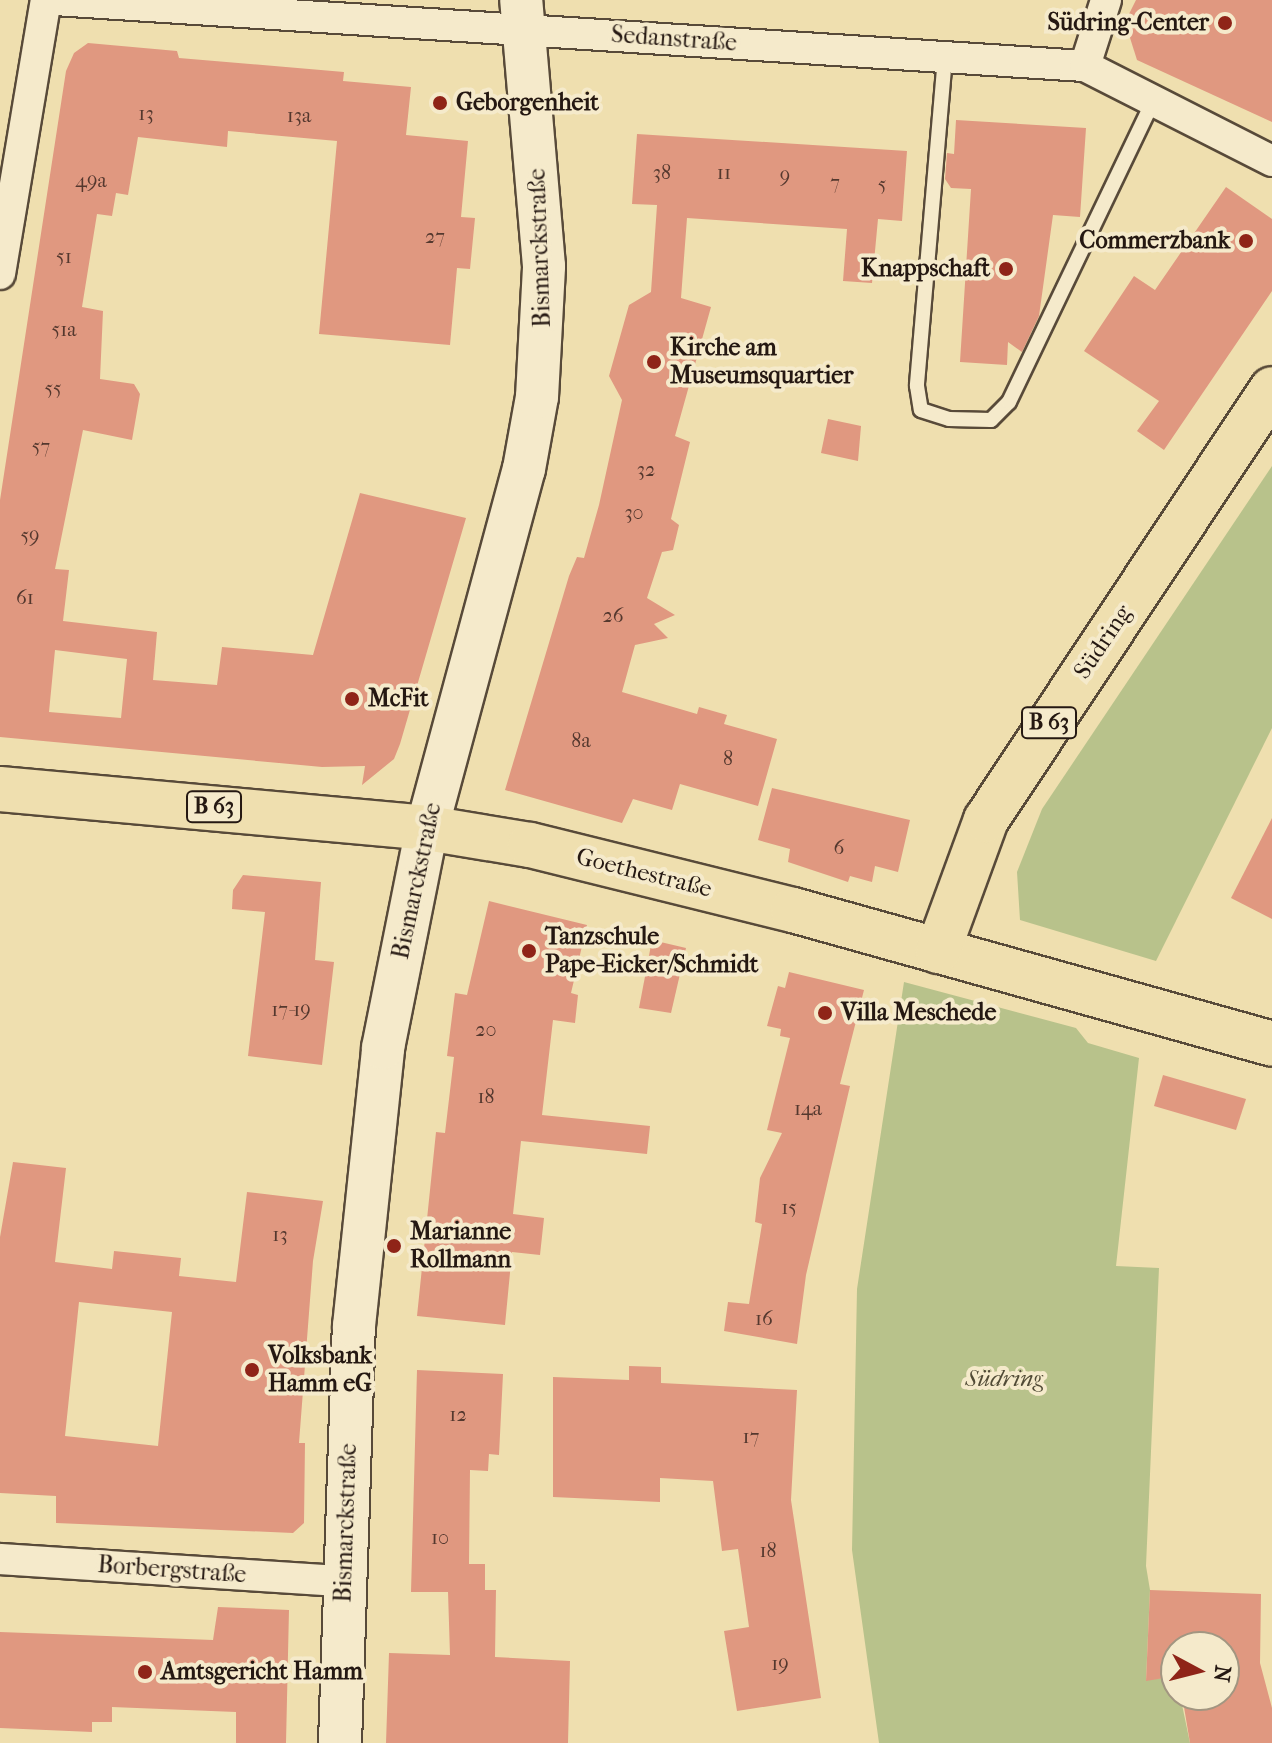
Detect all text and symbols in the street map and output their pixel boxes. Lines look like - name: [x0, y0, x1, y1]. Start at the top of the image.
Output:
- place label: Südring-Center: [1047, 9, 1209, 37]
- marker: Südring-Center: [1216, 14, 1234, 32]
- street label: Sedanstraße: [610, 20, 738, 58]
- place label: Geborgenheit: [456, 89, 599, 117]
- marker: Geborgenheit: [431, 94, 449, 112]
- house number: 13: [138, 101, 154, 125]
- house number: 13a: [287, 103, 311, 127]
- house number: 38: [653, 160, 671, 184]
- house number: 11: [717, 160, 731, 184]
- house number: 9: [780, 163, 790, 187]
- house number: 49a: [75, 168, 107, 192]
- street label: Bismarckstraße: [523, 168, 557, 328]
- house number: 7: [830, 170, 840, 194]
- house number: 5: [878, 172, 886, 196]
- house number: 27: [425, 224, 445, 248]
- place label: Commerzbank: [1079, 227, 1230, 255]
- marker: Commerzbank: [1237, 232, 1255, 250]
- house number: 51: [56, 244, 72, 268]
- place label: Knappschaft: [861, 255, 990, 283]
- marker: Knappschaft: [997, 260, 1015, 278]
- house number: 51a: [51, 317, 77, 341]
- place label: Kirche am Museumsquartier: [670, 334, 853, 390]
- marker: Kirche am Museumsquartier: [645, 353, 663, 371]
- house number: 55: [44, 376, 62, 400]
- house number: 57: [32, 434, 50, 458]
- house number: 32: [637, 457, 655, 481]
- house number: 30: [624, 500, 644, 524]
- house number: 59: [20, 523, 40, 547]
- house number: 61: [16, 585, 34, 609]
- street label: Südring: [1068, 600, 1138, 684]
- house number: 26: [602, 603, 624, 627]
- place label: McFit: [368, 685, 428, 713]
- marker: McFit: [343, 690, 361, 708]
- road number: B 63: [1021, 705, 1077, 741]
- house number: 8a: [571, 728, 591, 752]
- house number: 8: [723, 746, 733, 770]
- road number: B 63: [186, 789, 242, 825]
- street label: Bismarckstraße: [386, 800, 448, 962]
- house number: 6: [834, 835, 844, 859]
- street label: Goethestraße: [573, 842, 715, 904]
- place label: Tanzschule Pape-Eicker/Schmidt: [545, 923, 758, 979]
- marker: Tanzschule Pape-Eicker/Schmidt: [520, 942, 538, 960]
- house number: 17-19: [271, 997, 311, 1021]
- place label: Villa Meschede: [841, 999, 996, 1027]
- marker: Villa Meschede: [816, 1004, 834, 1022]
- house number: 20: [475, 1017, 497, 1041]
- house number: 18: [477, 1084, 495, 1108]
- house number: 14a: [794, 1096, 822, 1120]
- house number: 15: [781, 1195, 797, 1219]
- place label: Marianne Rollmann: [410, 1218, 511, 1274]
- house number: 13: [272, 1222, 288, 1246]
- marker: Marianne Rollmann: [385, 1237, 403, 1255]
- house number: 16: [755, 1306, 773, 1330]
- place label: Volksbank Hamm eG: [268, 1342, 372, 1398]
- marker: Volksbank Hamm eG: [243, 1361, 261, 1379]
- park label: Südring: [965, 1365, 1043, 1393]
- house number: 12: [449, 1402, 467, 1426]
- house number: 17: [743, 1424, 759, 1448]
- street label: Bismarckstraße: [329, 1443, 363, 1603]
- house number: 10: [431, 1525, 449, 1549]
- house number: 18: [759, 1538, 777, 1562]
- street label: Borbergstraße: [97, 1550, 247, 1590]
- north arrow: [1160, 1631, 1240, 1711]
- house number: 19: [771, 1651, 789, 1675]
- place label: Amtsgericht Hamm: [161, 1658, 363, 1686]
- marker: Amtsgericht Hamm: [136, 1663, 154, 1681]
- text: N: [1208, 1664, 1236, 1684]

